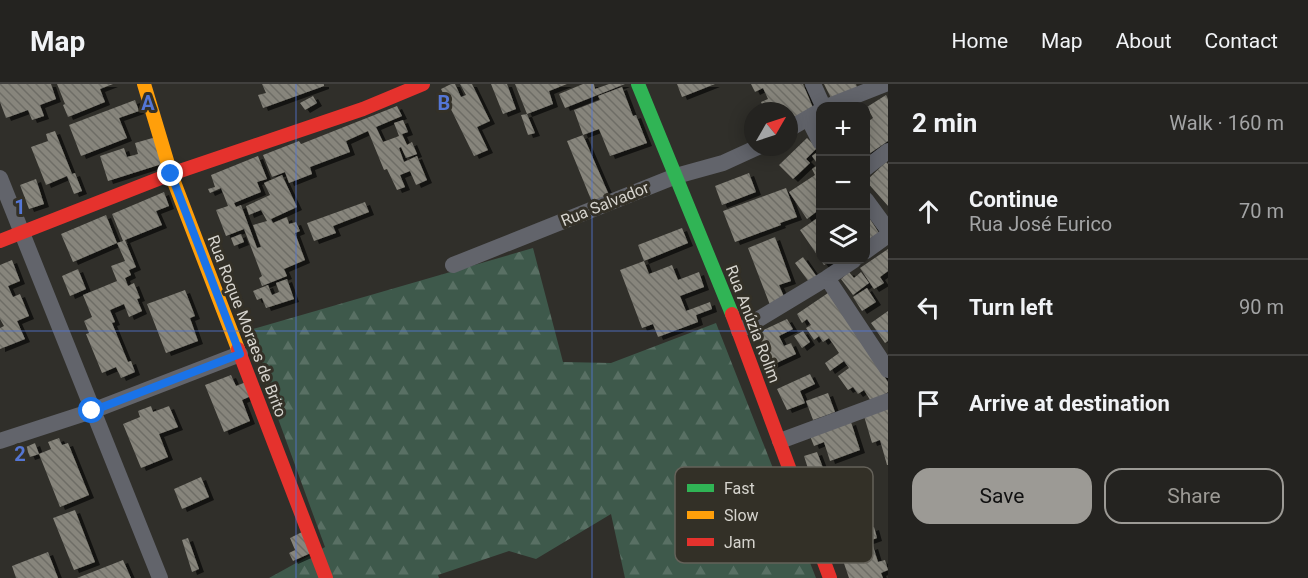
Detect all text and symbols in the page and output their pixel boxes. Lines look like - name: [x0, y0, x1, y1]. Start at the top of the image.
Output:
- text: Map: [30, 25, 85, 58]
- text: Home: [952, 29, 1008, 53]
- text: Map: [1041, 29, 1083, 53]
- text: About: [1116, 29, 1172, 53]
- text: Contact: [1205, 29, 1278, 53]
- text: A: [141, 91, 155, 115]
- text: B: [438, 91, 450, 115]
- north arrow: [744, 102, 798, 156]
- map controls: [816, 102, 870, 264]
- button: +: [816, 102, 870, 156]
- text: 2 min: [912, 108, 977, 138]
- text: Walk · 160 m: [1169, 111, 1284, 135]
- button: −: [816, 156, 870, 210]
- route end: [157, 160, 183, 186]
- street label: Rua Salvador: [558, 177, 652, 230]
- text: Continue: [969, 187, 1058, 212]
- text: 1: [14, 195, 26, 219]
- icon: ahead: [912, 195, 945, 228]
- text: 70 m: [1239, 199, 1284, 223]
- button: layers: [816, 210, 870, 264]
- text: Rua José Eurico: [969, 212, 1112, 236]
- street label: Rua Roque Moraes de Brito: [203, 232, 291, 420]
- street label: Rua Anúzia Rolim: [722, 262, 784, 386]
- icon: left: [912, 291, 945, 324]
- text: Turn left: [969, 295, 1053, 320]
- text: 90 m: [1239, 295, 1284, 319]
- icon: arrive: [912, 387, 945, 420]
- text: Arrive at destination: [969, 391, 1170, 416]
- route start: [78, 397, 104, 423]
- text: 2: [14, 442, 26, 466]
- legend: [675, 467, 873, 563]
- button: Save: [912, 468, 1092, 524]
- button: Share: [1104, 468, 1284, 524]
- text: Fast: [724, 479, 755, 498]
- text: Slow: [724, 506, 759, 525]
- text: Jam: [724, 533, 756, 552]

